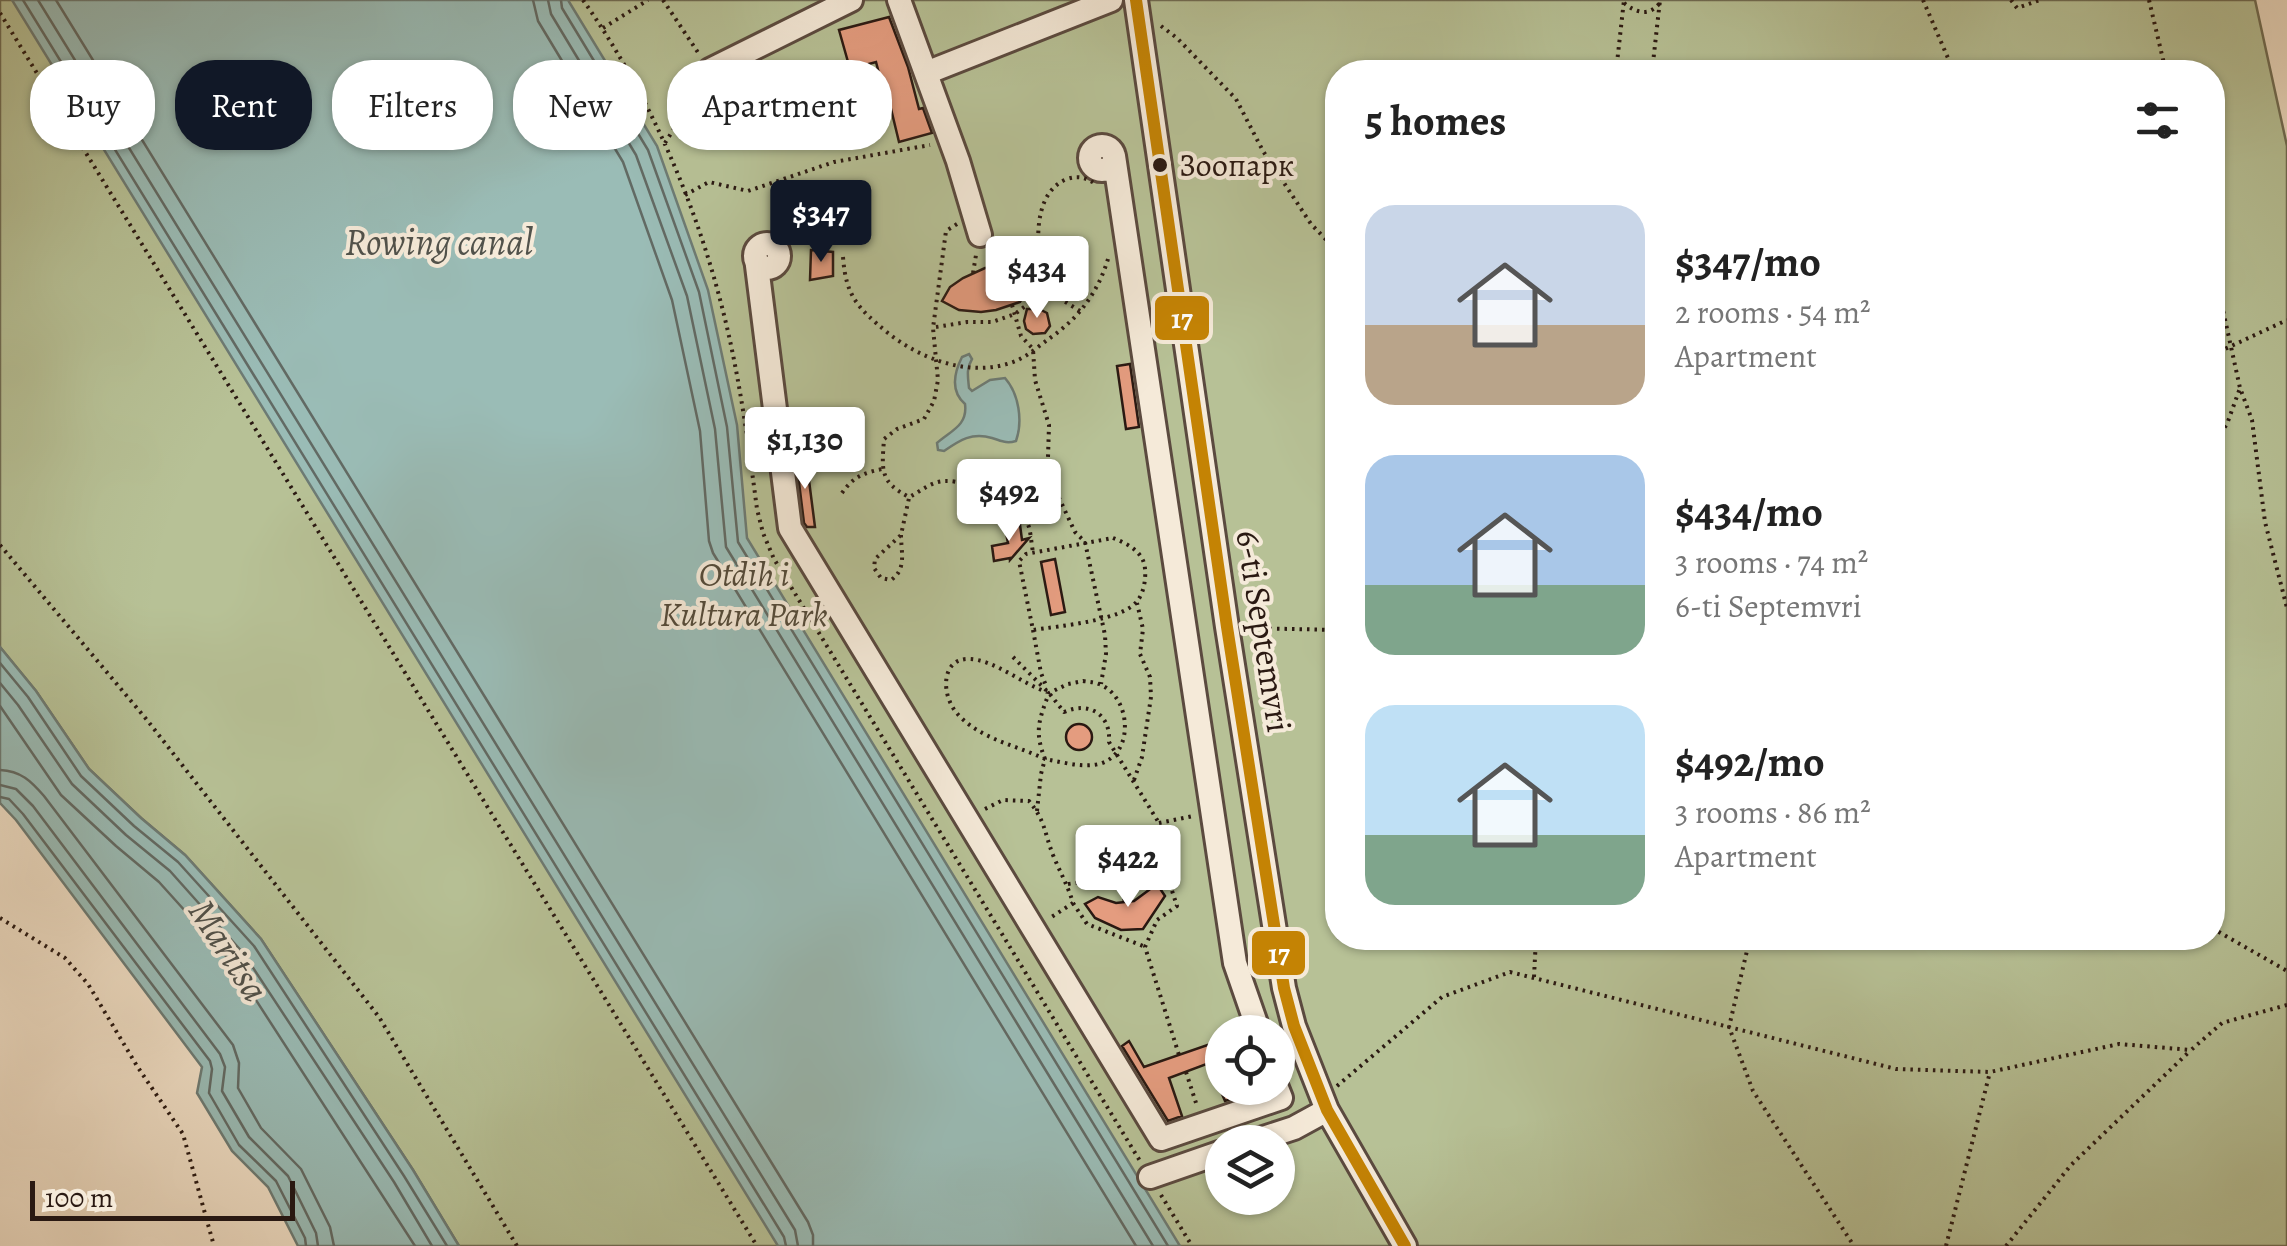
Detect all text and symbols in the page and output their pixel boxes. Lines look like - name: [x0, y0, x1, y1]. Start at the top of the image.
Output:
- chip: Buy: [30, 60, 155, 150]
- chip: Rent: [175, 60, 312, 150]
- chip: Filters: [332, 60, 493, 150]
- chip: New: [513, 60, 647, 150]
- chip: Apartment: [667, 60, 892, 150]
- text: 5 homes: [1365, 92, 1506, 149]
- icon: filters: [2130, 93, 2185, 148]
- place label: Зоопарк: [1179, 143, 1294, 187]
- marker: Зоопарк: [1150, 155, 1170, 175]
- pin: $347: [762, 180, 880, 265]
- text: $347: [792, 190, 850, 234]
- water label: Rowing canal: [345, 216, 534, 268]
- text: $347/mo: [1675, 233, 1821, 290]
- pin: $434: [978, 236, 1096, 321]
- icon: home: [1445, 245, 1565, 365]
- text: $434: [1008, 246, 1066, 290]
- text: 2 rooms · 54 m²: [1675, 290, 1871, 334]
- line badge: 17: [1153, 294, 1211, 342]
- text: 17: [1171, 300, 1193, 338]
- text: Apartment: [1675, 334, 1817, 378]
- pin: $1,130: [724, 407, 886, 492]
- text: $1,130: [767, 417, 843, 461]
- pin: $492: [950, 459, 1068, 544]
- text: $492: [979, 469, 1039, 513]
- text: $434/mo: [1675, 483, 1823, 540]
- icon: home: [1445, 495, 1565, 615]
- street label: 6-ti Septemvri: [1224, 526, 1304, 736]
- text: 3 rooms · 74 m²: [1675, 540, 1868, 584]
- park label: Otdih i Kultura Park: [660, 550, 828, 638]
- text: 6-ti Septemvri: [1675, 584, 1862, 628]
- text: $492/mo: [1675, 733, 1825, 790]
- icon: home: [1445, 745, 1565, 865]
- text: 3 rooms · 86 m²: [1675, 790, 1871, 834]
- pin: $422: [1069, 825, 1187, 910]
- text: Apartment: [1675, 834, 1817, 878]
- text: $422: [1098, 835, 1158, 879]
- water label: Maritsa: [177, 889, 281, 1011]
- line badge: 17: [1250, 929, 1307, 977]
- text: 17: [1268, 935, 1290, 973]
- map controls: [1205, 1015, 1295, 1215]
- button: locate: [1205, 1015, 1295, 1105]
- button: layers: [1205, 1125, 1295, 1215]
- scale bar: [30, 1176, 295, 1220]
- text: 100 m: [45, 1179, 113, 1217]

